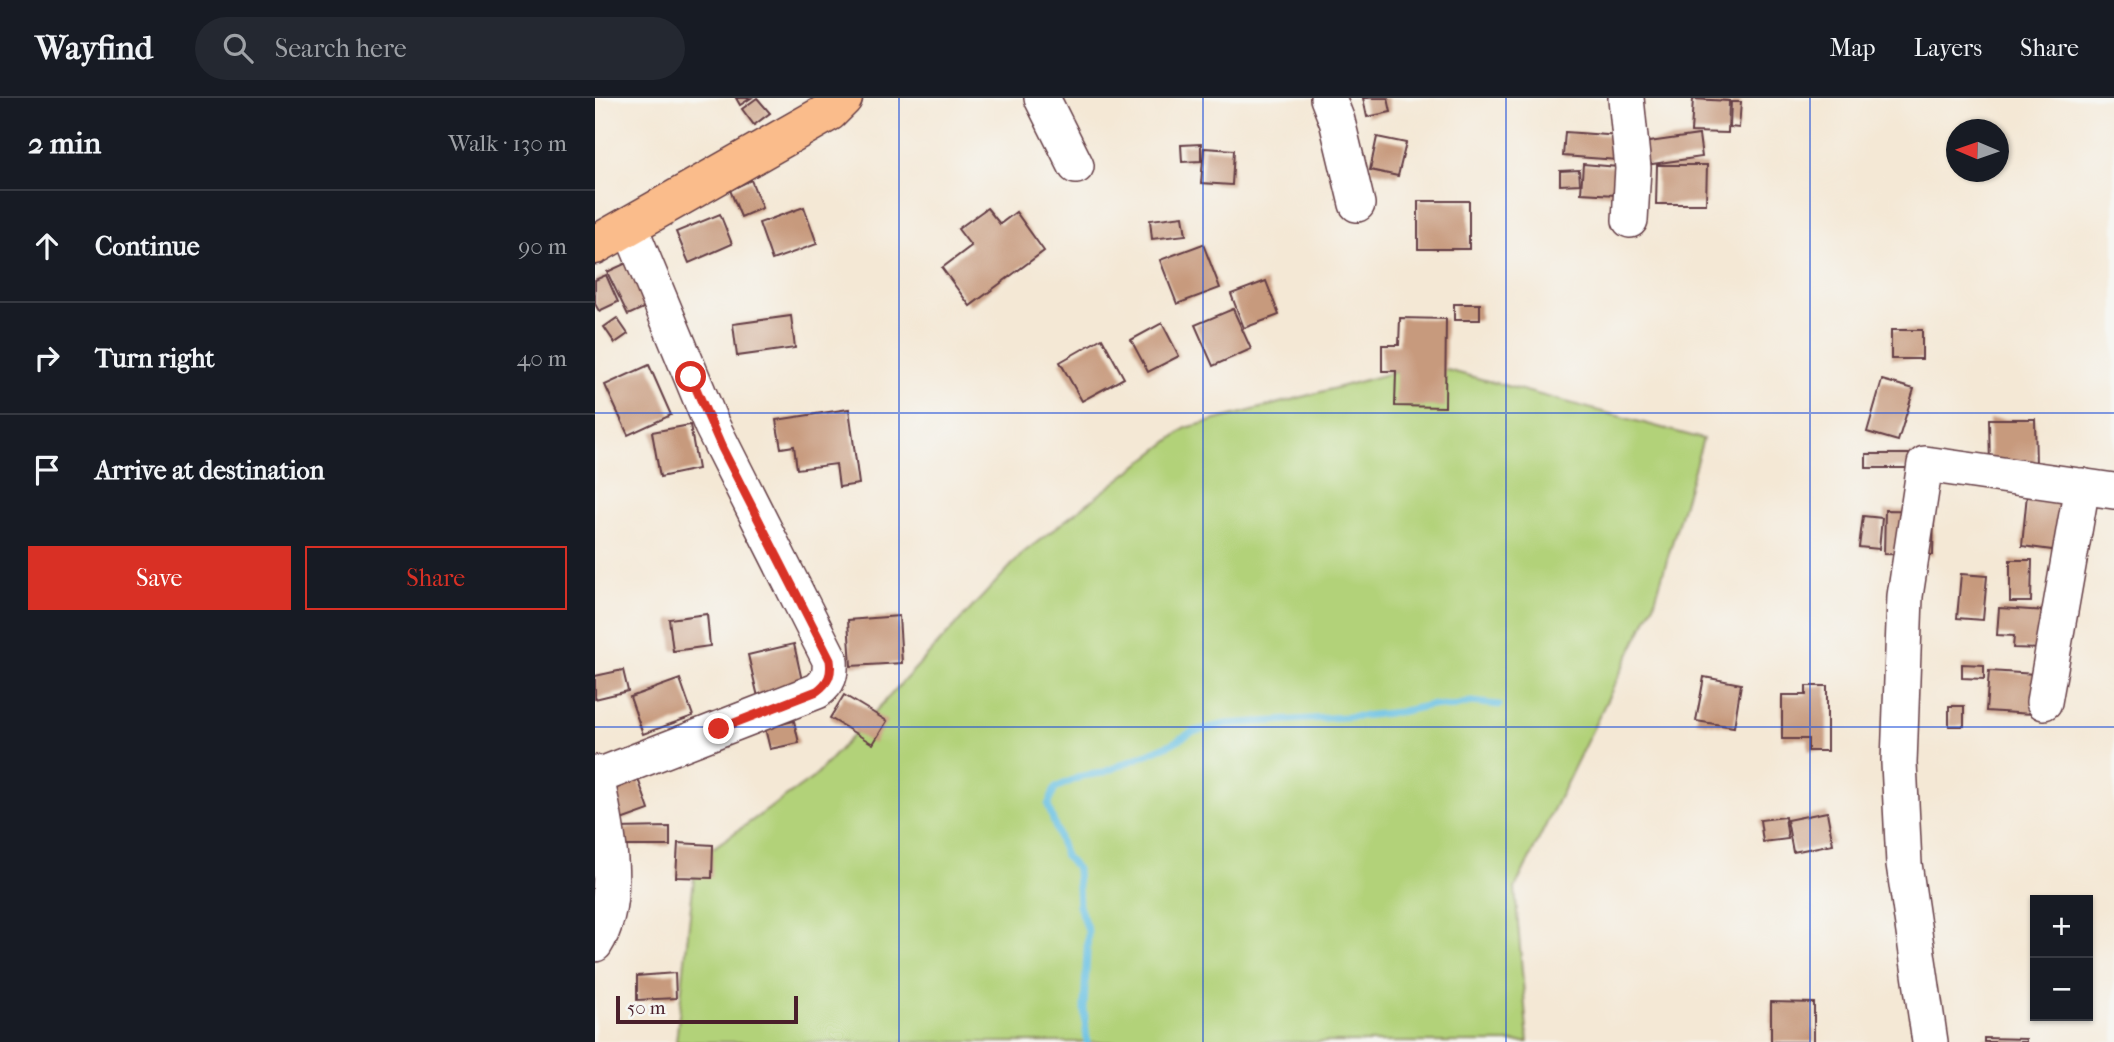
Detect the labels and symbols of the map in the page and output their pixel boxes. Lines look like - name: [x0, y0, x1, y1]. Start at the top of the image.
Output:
- north arrow: [1946, 119, 2009, 182]
- route start: [675, 361, 706, 392]
- route end: [703, 713, 734, 744]
- scale bar: [616, 993, 798, 1025]

